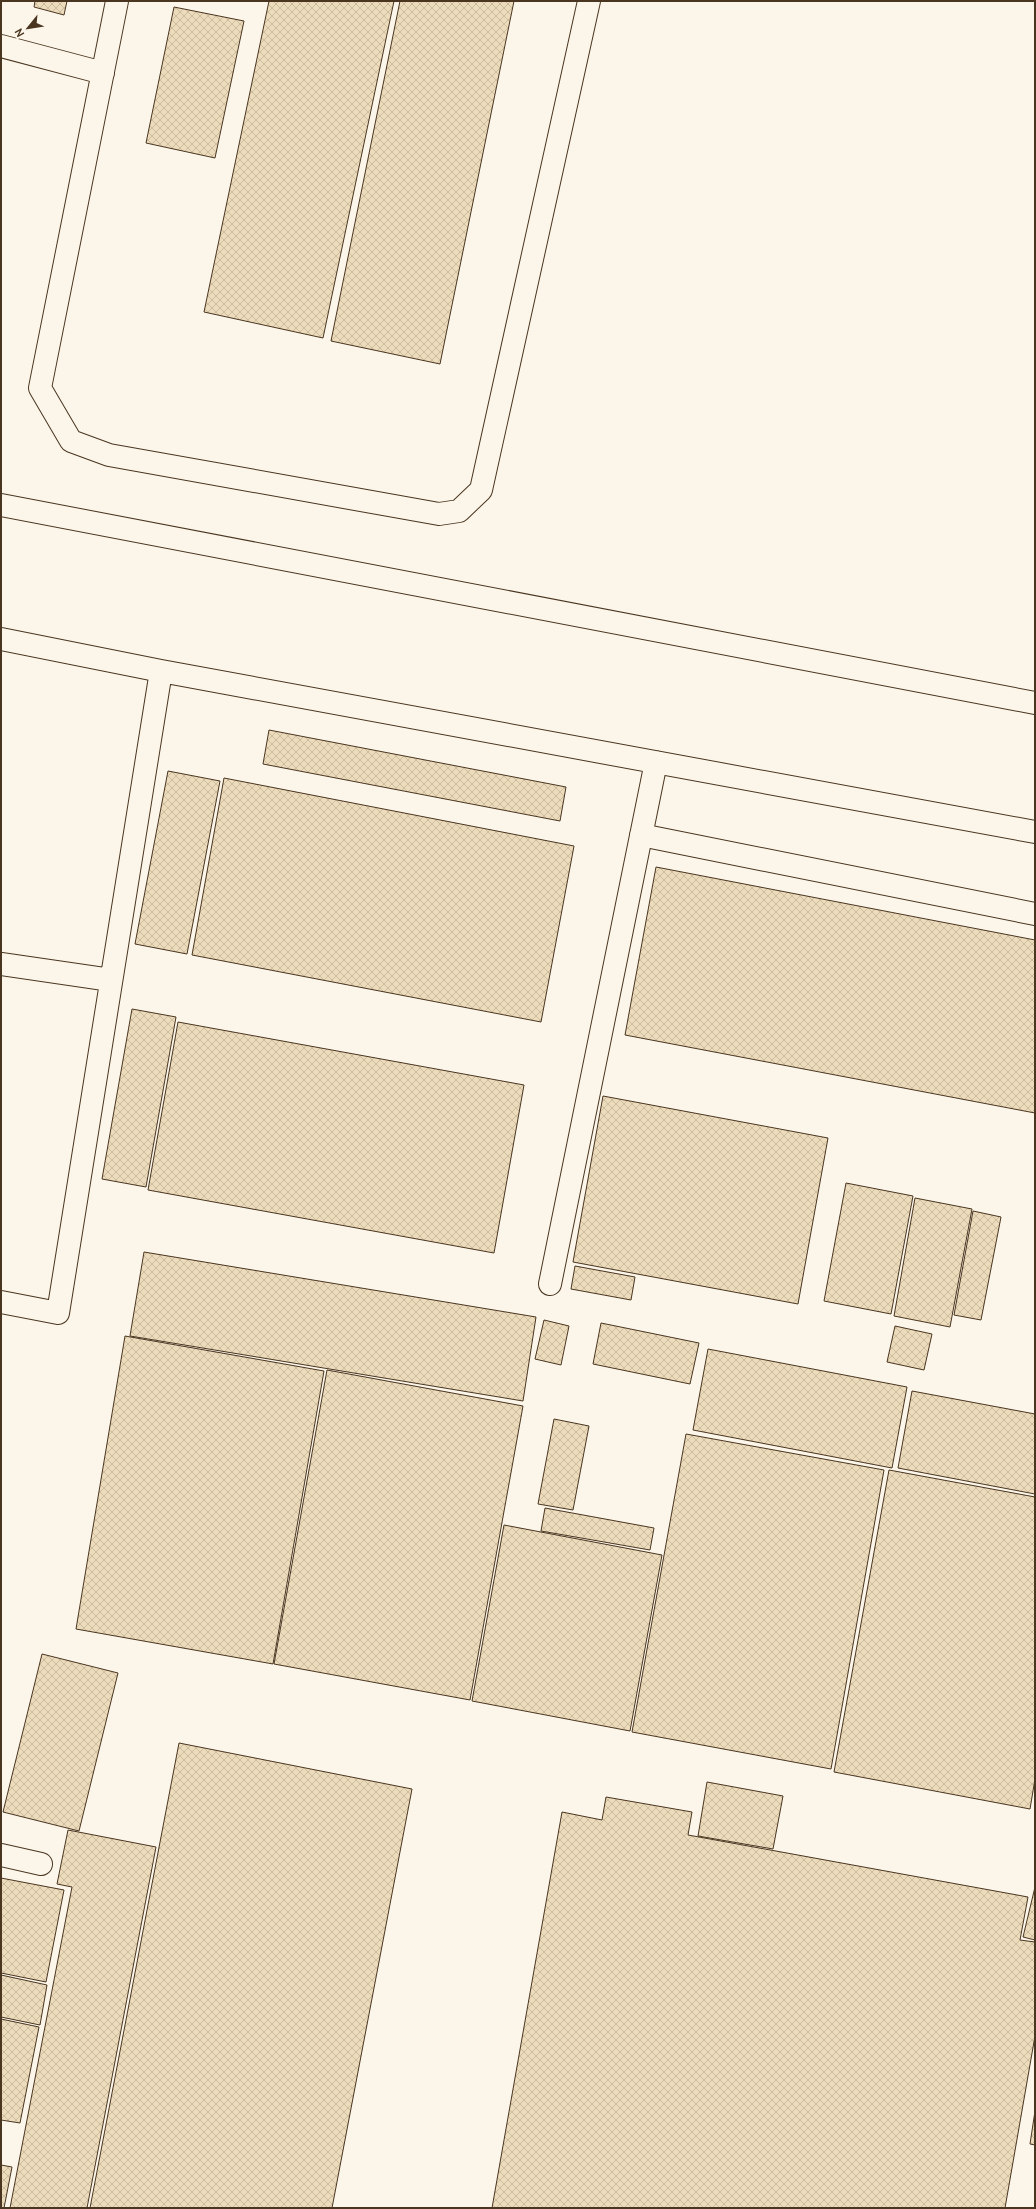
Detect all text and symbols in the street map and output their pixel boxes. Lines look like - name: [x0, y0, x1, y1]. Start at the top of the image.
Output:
- north arrow: [8, 8, 48, 48]
- text: N: [11, 26, 27, 40]

